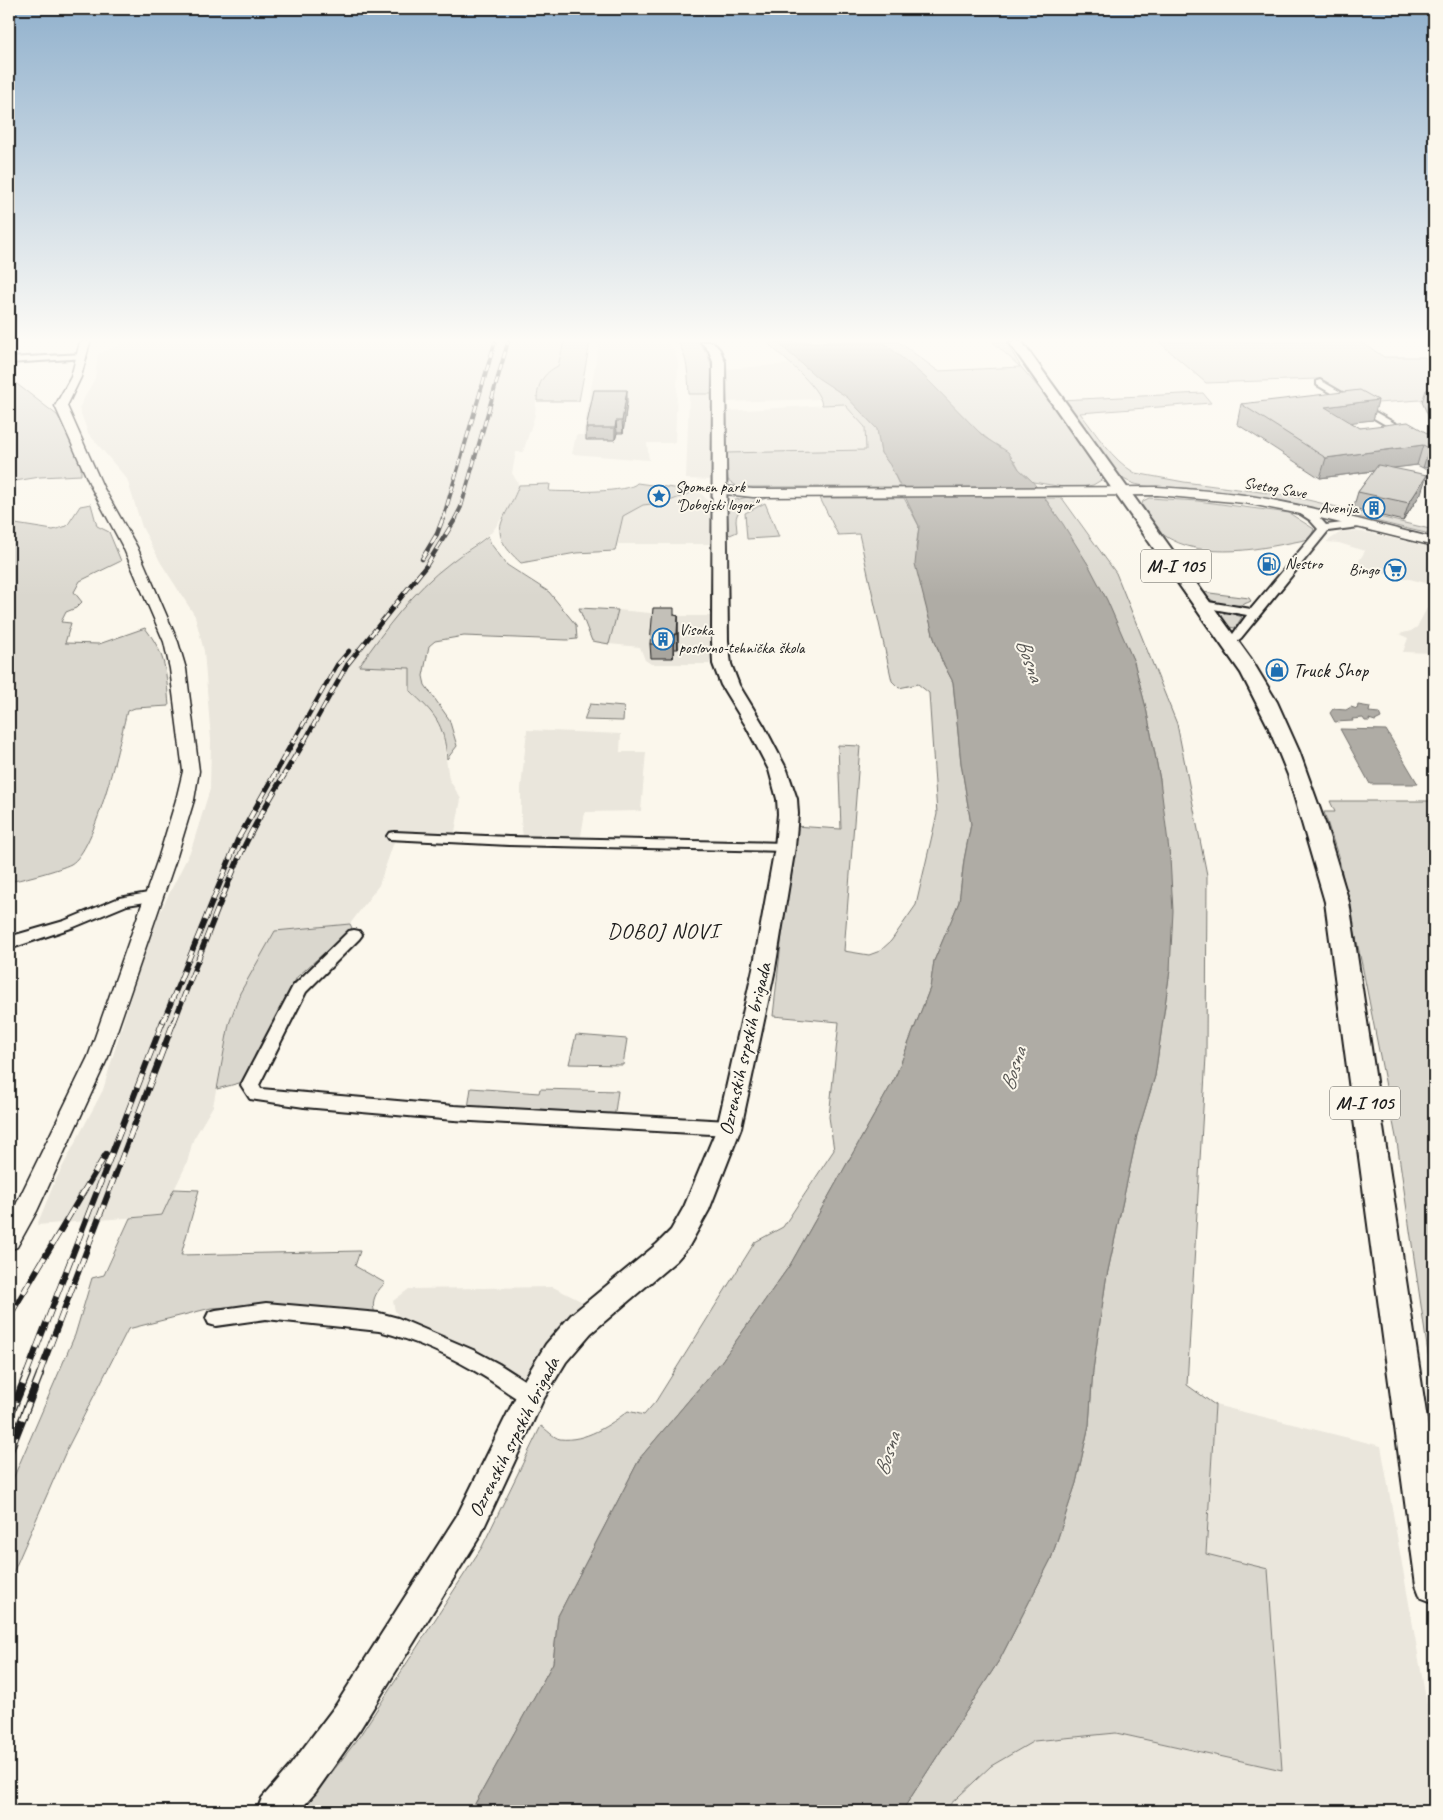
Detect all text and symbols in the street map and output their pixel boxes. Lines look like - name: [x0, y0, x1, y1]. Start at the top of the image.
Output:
- street label: Svetog Save: [1242, 473, 1309, 504]
- place label: Spomen park "Dobojski logor": [675, 477, 760, 515]
- place icon: Spomen park "Dobojski logor": [647, 484, 671, 508]
- building icon: Avenija: [1362, 496, 1386, 520]
- place label: Avenija: [1320, 498, 1359, 518]
- road number: M-I 105: [1141, 550, 1211, 582]
- fuel station icon: Nestro: [1257, 552, 1281, 576]
- place label: Nestro: [1285, 554, 1324, 574]
- supermarket icon: Bingo: [1383, 558, 1407, 582]
- place label: Bingo: [1349, 560, 1381, 580]
- place label: Visoka poslovno-tehnička škola: [679, 620, 806, 658]
- building icon: Visoka poslovno-tehnička škola: [651, 627, 675, 651]
- water label: Bosna: [1010, 635, 1051, 687]
- shop icon: Truck Shop: [1265, 658, 1289, 682]
- place label: Truck Shop: [1293, 658, 1369, 683]
- district label: DOBOJ NOVI: [607, 917, 723, 945]
- street label: Ozrenskih srpskih brigada: [713, 959, 777, 1138]
- water label: Bosna: [994, 1042, 1033, 1094]
- road number: M-I 105: [1330, 1086, 1400, 1120]
- street label: Ozrenskih srpskih brigada: [463, 1352, 566, 1521]
- water label: Bosna: [868, 1427, 907, 1479]

